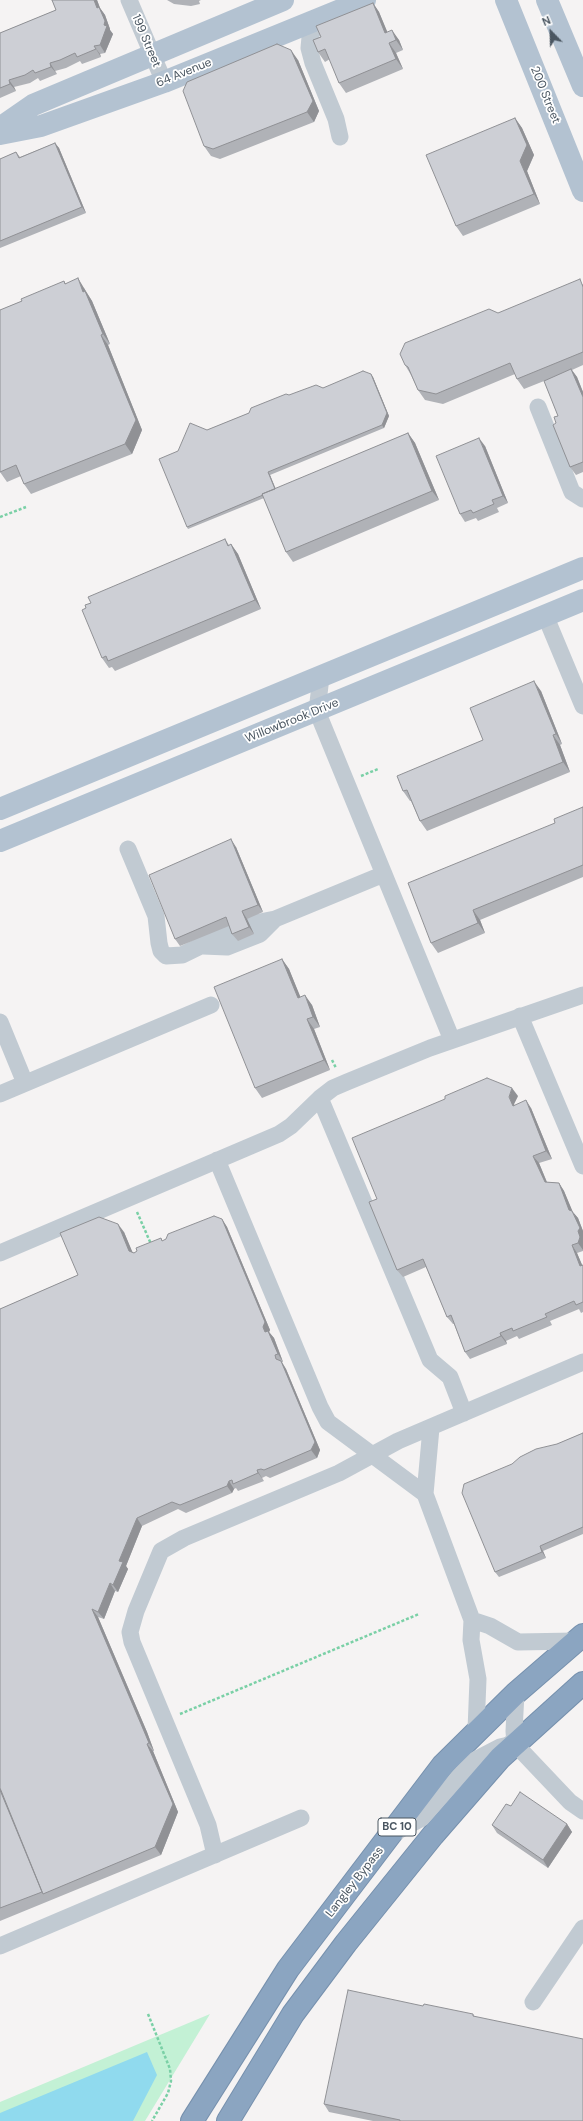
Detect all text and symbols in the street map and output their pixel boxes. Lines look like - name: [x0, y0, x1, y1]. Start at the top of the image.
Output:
- street label: 199 Street: [128, 12, 164, 70]
- north arrow: [531, 12, 571, 52]
- text: N: [540, 13, 553, 29]
- street label: 64 Avenue: [154, 55, 214, 91]
- street label: 200 Street: [527, 64, 563, 126]
- street label: Willowbrook Drive: [243, 696, 341, 746]
- road number: BC 10: [378, 1818, 416, 1836]
- street label: Langley Bypass: [323, 1844, 387, 1920]

